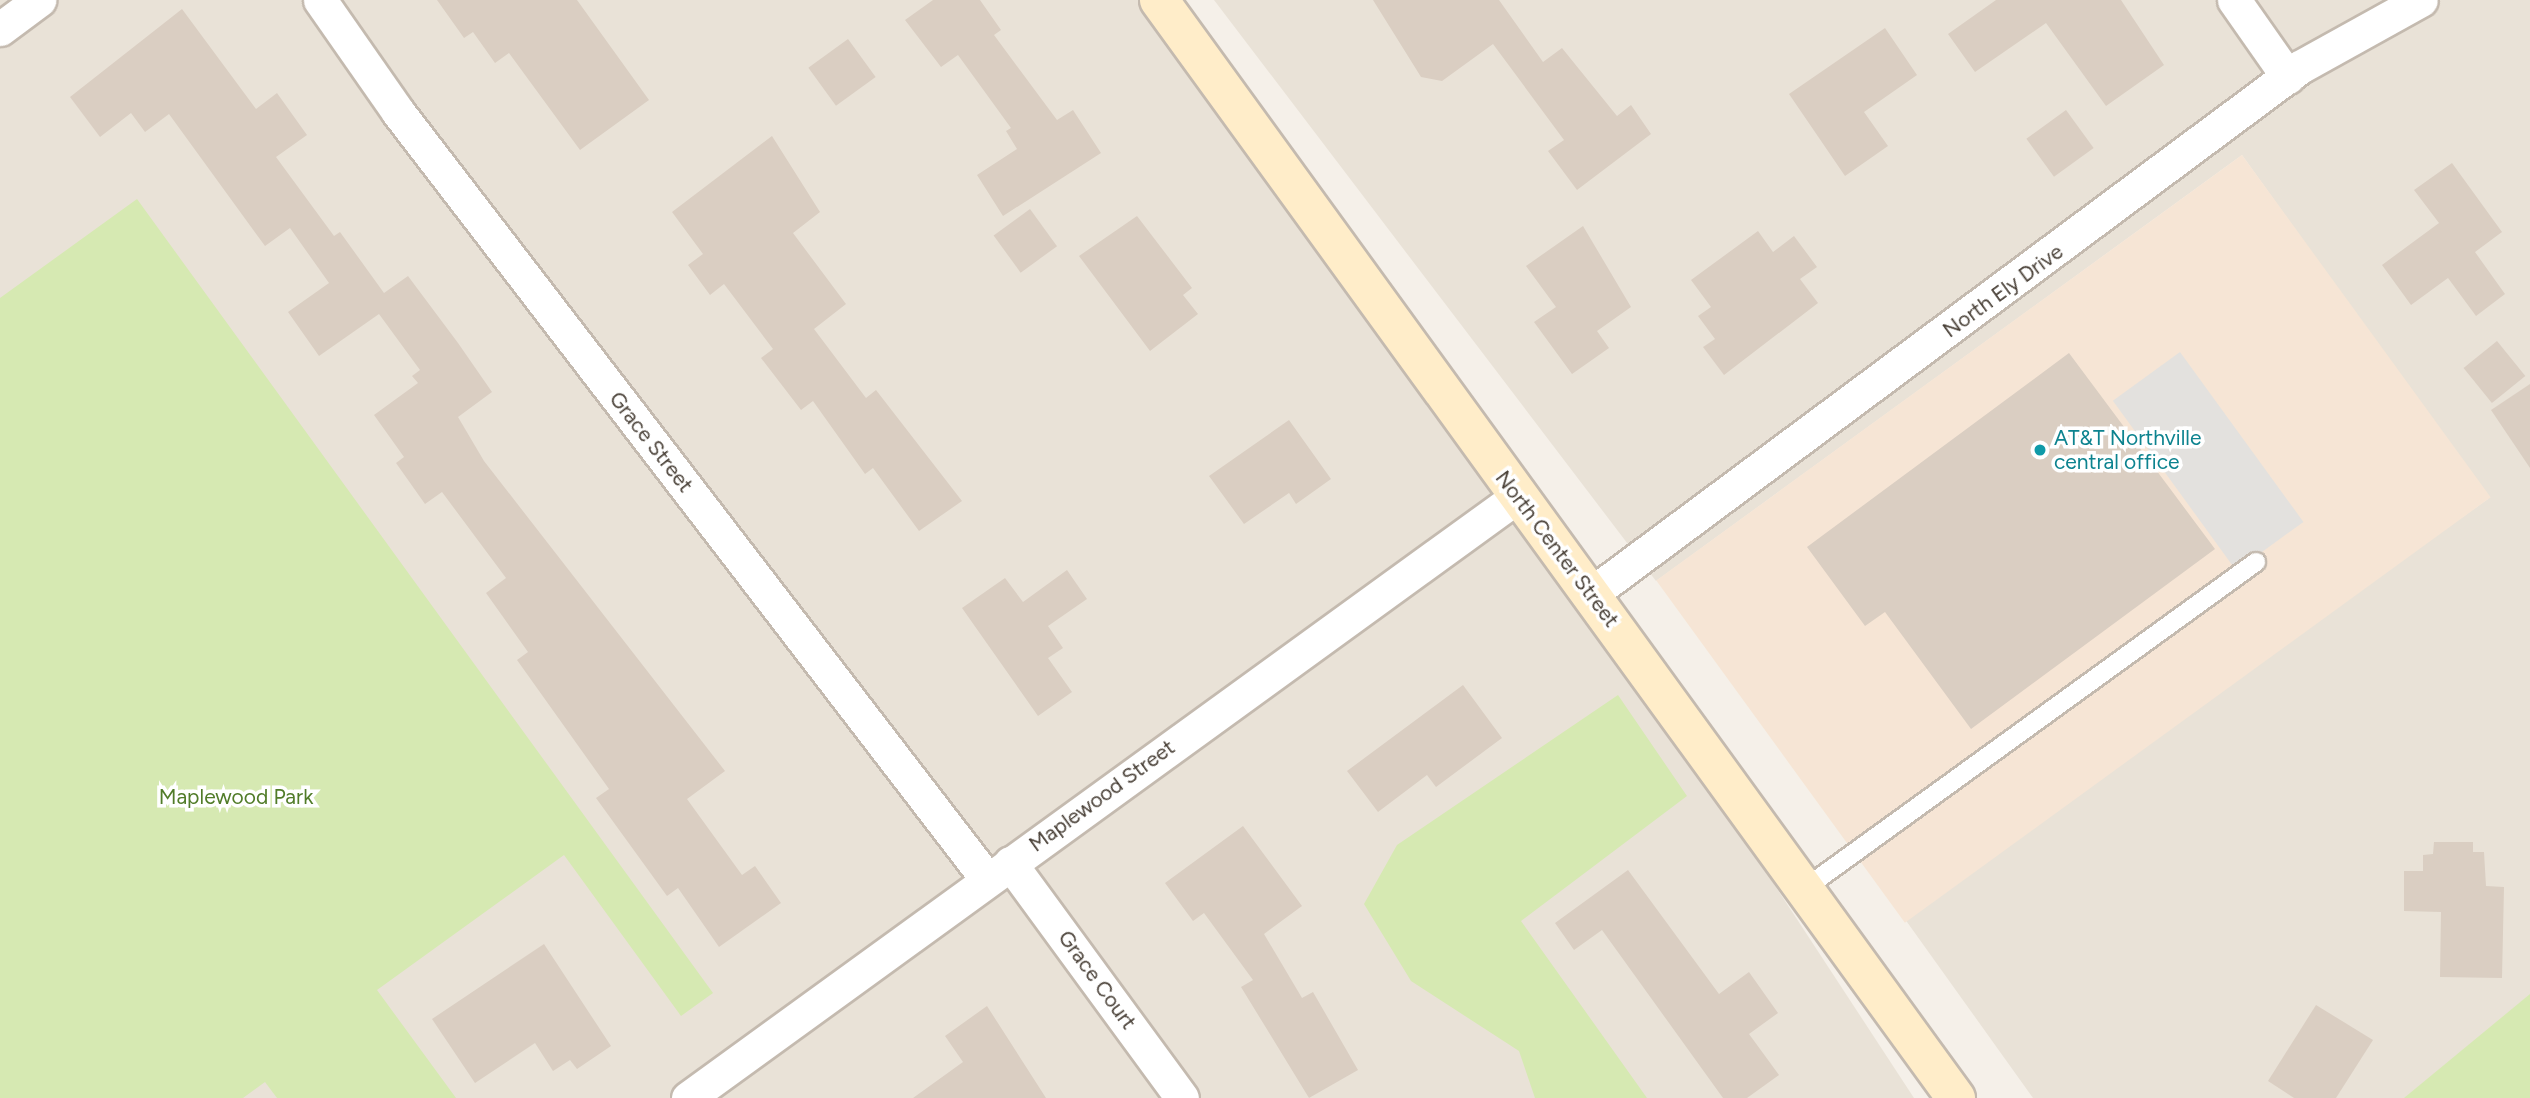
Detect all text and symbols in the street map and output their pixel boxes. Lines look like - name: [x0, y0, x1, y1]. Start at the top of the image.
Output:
- street label: North Ely Drive: [1938, 239, 2068, 343]
- street label: Grace Street: [604, 387, 698, 497]
- place label: AT&T Northville central office: [2054, 425, 2201, 475]
- marker: AT&T Northville central office: [2032, 442, 2048, 458]
- street label: North Center Street: [1490, 466, 1624, 632]
- street label: Maplewood Street: [1024, 735, 1180, 857]
- park label: Maplewood Park: [159, 784, 313, 810]
- street label: Grace Court: [1053, 926, 1141, 1034]

